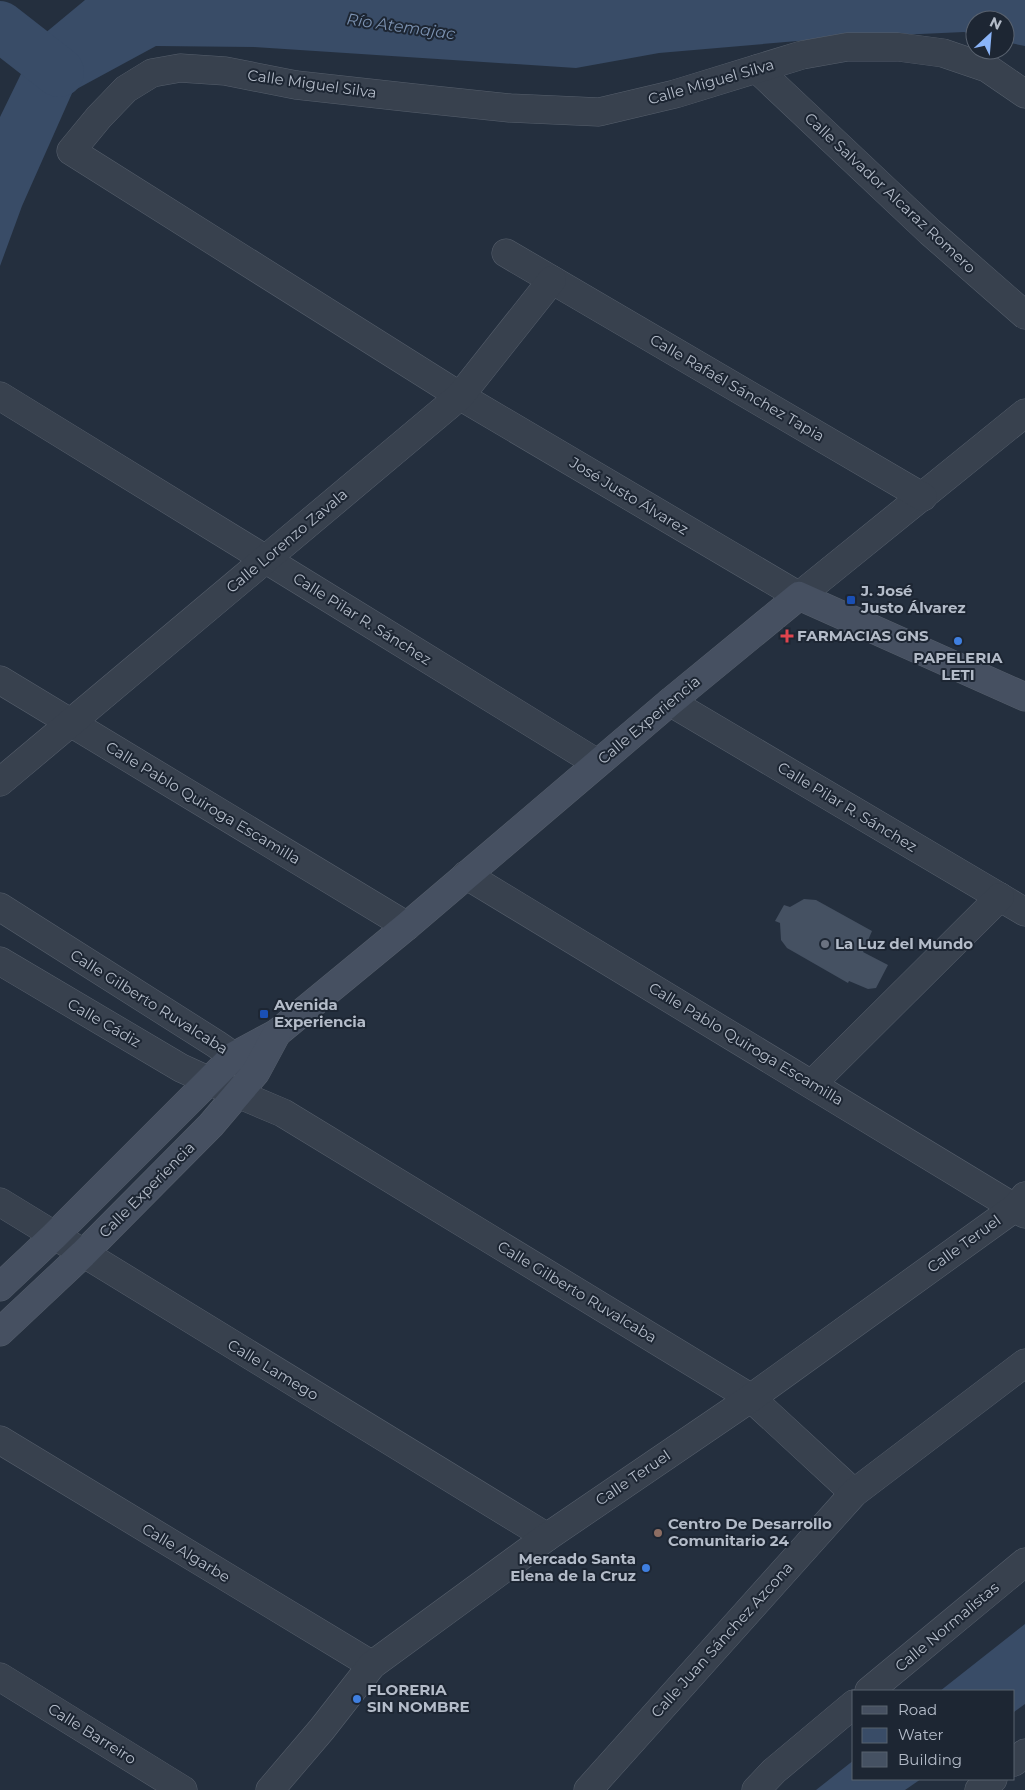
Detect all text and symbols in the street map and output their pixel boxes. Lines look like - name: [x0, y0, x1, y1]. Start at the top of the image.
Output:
- water label: Río Atemajac: [345, 9, 456, 44]
- north arrow: [965, 10, 1015, 60]
- text: N: [987, 13, 1005, 34]
- street label: Calle Miguel Silva: [646, 54, 776, 109]
- street label: Calle Miguel Silva: [246, 65, 378, 102]
- street label: Calle Salvador Alcaraz Romero: [801, 108, 980, 277]
- street label: Calle Rafaél Sánchez Tapia: [647, 330, 828, 445]
- street label: José Justo Álvarez: [566, 452, 692, 539]
- street label: Calle Lorenzo Zavala: [222, 484, 351, 597]
- street label: Calle Pilar R. Sánchez: [290, 568, 435, 669]
- place label: J. José Justo Álvarez: [860, 581, 966, 617]
- marker: J. José Justo Álvarez: [845, 594, 857, 606]
- place label: FARMACIAS GNS: [797, 626, 929, 645]
- marker: FARMACIAS GNS: [781, 630, 793, 642]
- marker: PAPELERIA LETI: [952, 635, 964, 647]
- place label: PAPELERIA LETI: [913, 648, 1003, 684]
- street label: Calle Experiencia: [594, 671, 704, 768]
- street label: Calle Pablo Quiroga Escamilla: [102, 737, 304, 868]
- street label: Calle Pilar R. Sánchez: [774, 757, 921, 856]
- place label: La Luz del Mundo: [835, 934, 973, 953]
- marker: La Luz del Mundo: [819, 938, 831, 950]
- street label: Calle Gilberto Ruvalcaba: [67, 945, 232, 1058]
- street label: Calle Pablo Quiroga Escamilla: [645, 978, 847, 1109]
- street label: Calle Cádiz: [64, 994, 145, 1051]
- place label: Avenida Experiencia: [273, 995, 366, 1031]
- marker: Avenida Experiencia: [258, 1008, 270, 1020]
- street label: Calle Experiencia: [95, 1138, 199, 1242]
- street label: Calle Teruel: [923, 1210, 1004, 1277]
- street label: Calle Gilberto Ruvalcaba: [494, 1236, 660, 1347]
- street label: Calle Lamego: [224, 1335, 322, 1404]
- street label: Calle Teruel: [592, 1446, 674, 1510]
- place label: Centro De Desarrollo Comunitario 24: [668, 1514, 832, 1550]
- street label: Calle Algarbe: [139, 1519, 234, 1586]
- marker: Centro De Desarrollo Comunitario 24: [652, 1527, 664, 1539]
- place label: Mercado Santa Elena de la Cruz: [510, 1549, 636, 1585]
- street label: Calle Juan Sánchez Azcona: [647, 1558, 797, 1722]
- marker: Mercado Santa Elena de la Cruz: [640, 1562, 652, 1574]
- street label: Calle Normalistas: [891, 1578, 1003, 1676]
- place label: FLORERIA SIN NOMBRE: [367, 1680, 470, 1716]
- legend: [852, 1690, 1015, 1780]
- marker: FLORERIA SIN NOMBRE: [351, 1693, 363, 1705]
- street label: Calle Barreiro: [45, 1699, 140, 1768]
- text: Road: [898, 1700, 937, 1719]
- text: Water: [898, 1725, 944, 1744]
- text: Building: [898, 1750, 962, 1769]

